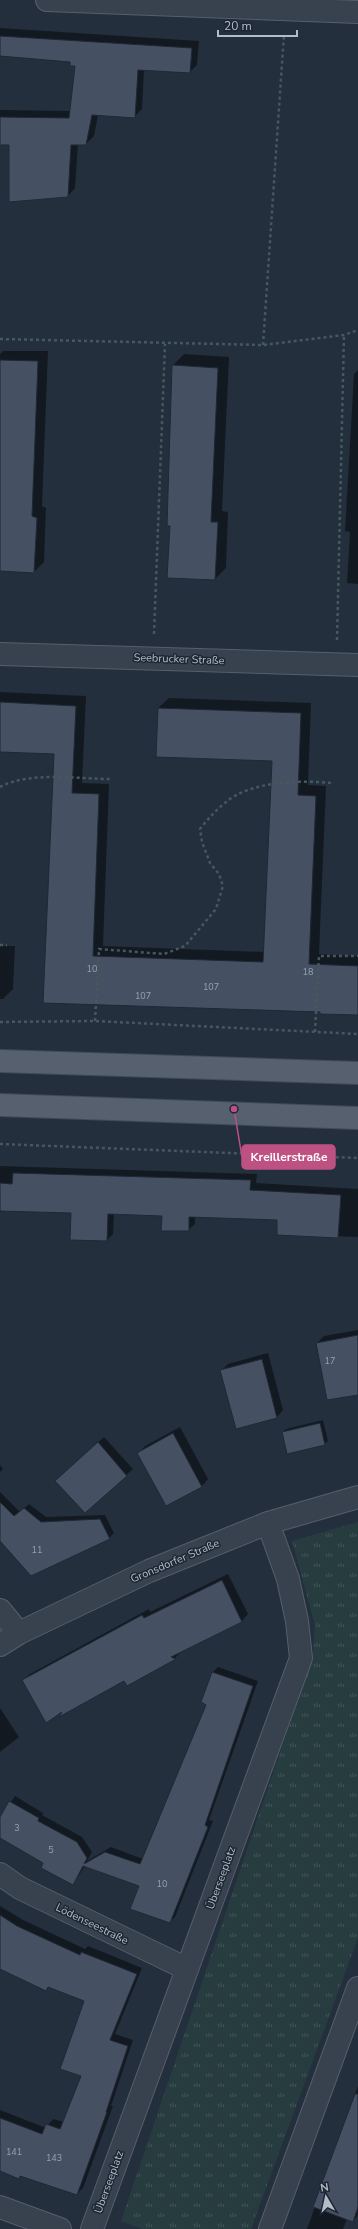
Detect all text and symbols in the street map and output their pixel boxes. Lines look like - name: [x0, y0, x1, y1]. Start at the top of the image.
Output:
- scale bar: [218, 12, 297, 38]
- text: 20 m: [224, 18, 252, 34]
- street label: Seebrucker Straße: [133, 650, 225, 668]
- house number: 10: [87, 963, 97, 975]
- house number: 18: [303, 966, 313, 978]
- house number: 107: [203, 981, 219, 993]
- house number: 107: [135, 990, 151, 1002]
- callout: Kreillerstraße: [242, 1145, 335, 1169]
- text: Kreillerstraße: [251, 1149, 328, 1165]
- house number: 17: [325, 1355, 335, 1367]
- street label: Gronsdorfer Straße: [128, 1535, 222, 1587]
- house number: 11: [32, 1544, 42, 1556]
- house number: 3: [14, 1822, 20, 1834]
- house number: 5: [48, 1844, 54, 1856]
- street label: Überseeplatz: [203, 1845, 239, 1911]
- house number: 10: [157, 1878, 167, 1890]
- street label: Lödenseestraße: [53, 1900, 131, 1948]
- house number: 141: [6, 2146, 22, 2158]
- street label: Überseeplatz: [91, 2149, 127, 2215]
- house number: 143: [46, 2152, 62, 2164]
- north arrow: [306, 2177, 346, 2217]
- text: N: [319, 2180, 330, 2196]

